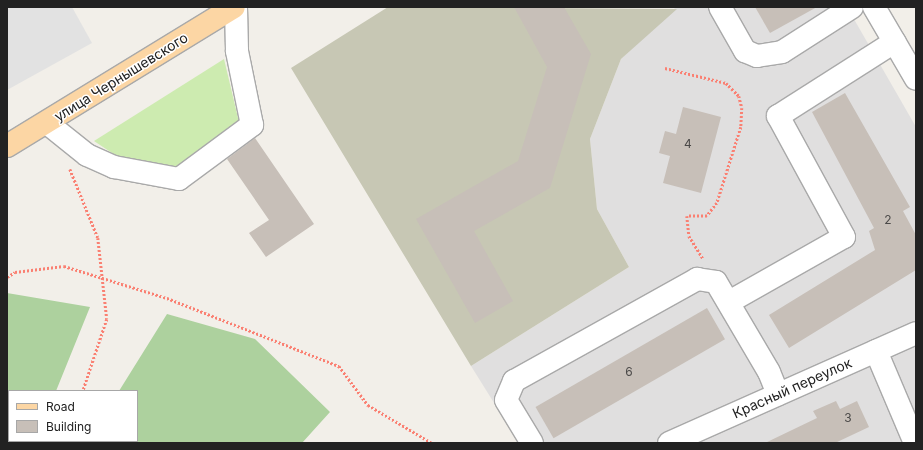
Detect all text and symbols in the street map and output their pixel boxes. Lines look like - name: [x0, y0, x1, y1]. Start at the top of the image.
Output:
- street label: улица Чернышевского: [51, 29, 191, 125]
- house number: 4: [684, 137, 692, 151]
- house number: 2: [884, 213, 892, 227]
- street label: Красный переулок: [730, 354, 854, 422]
- house number: 6: [625, 365, 633, 379]
- legend: [8, 390, 138, 442]
- text: Road: [46, 399, 75, 414]
- house number: 3: [844, 411, 852, 425]
- text: Building: [46, 419, 91, 434]

